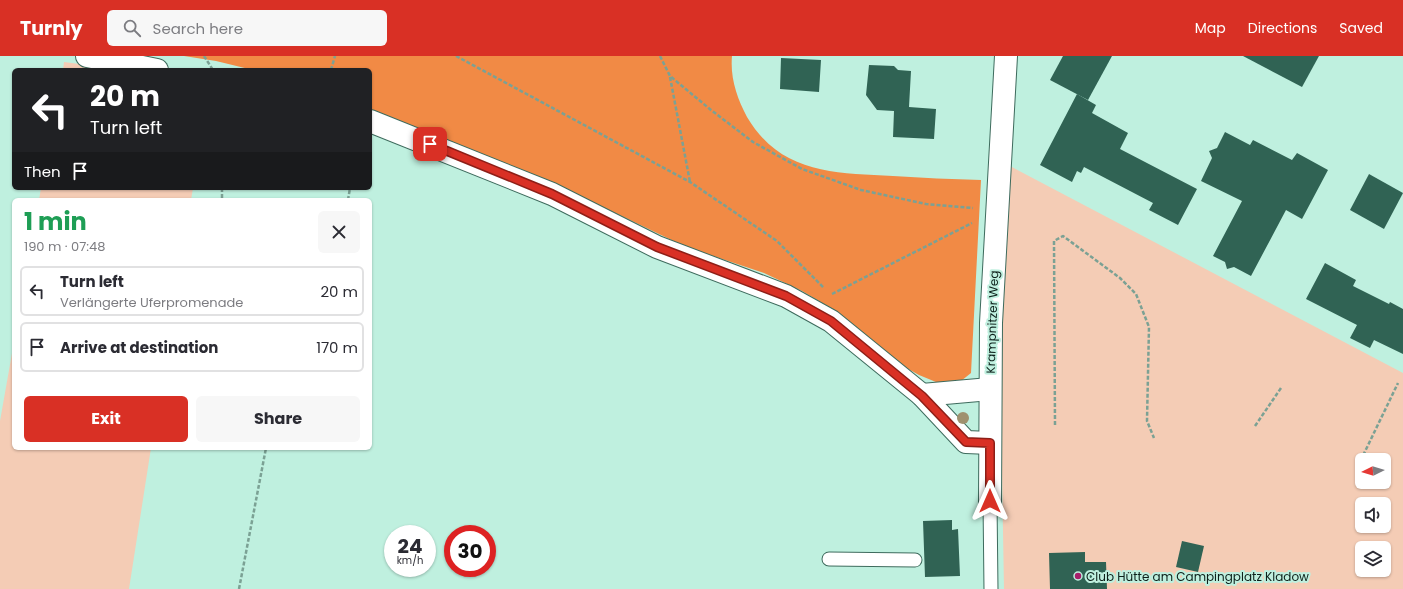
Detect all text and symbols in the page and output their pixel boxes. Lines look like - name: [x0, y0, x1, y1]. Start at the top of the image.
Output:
- search box: [107, 10, 387, 46]
- text: Turnly: [20, 15, 83, 42]
- icon: search: [121, 17, 143, 39]
- text: Search here: [153, 18, 243, 39]
- text: Map: [1195, 18, 1226, 38]
- text: Directions: [1248, 18, 1317, 38]
- text: Saved: [1339, 18, 1383, 38]
- text: 20 m: [90, 77, 160, 116]
- icon: left: [24, 84, 76, 136]
- text: Turn left: [90, 115, 162, 140]
- pin: [413, 127, 447, 161]
- icon: arrive: [419, 133, 441, 155]
- icon: arrive: [69, 160, 91, 182]
- text: Then: [24, 161, 61, 182]
- text: 1 min: [24, 205, 87, 238]
- button: close: [318, 211, 360, 253]
- text: 190 m · 07:48: [24, 237, 105, 256]
- street label: Krampnitzer Weg: [982, 270, 1002, 374]
- text: Turn left: [60, 271, 124, 292]
- icon: left: [26, 280, 48, 302]
- text: 20 m: [320, 281, 358, 302]
- text: Verlängerte Uferpromenade: [60, 293, 243, 312]
- icon: arrive: [26, 336, 48, 358]
- text: Arrive at destination: [60, 337, 218, 358]
- text: 170 m: [316, 337, 358, 358]
- button: Exit: [24, 396, 188, 442]
- button: Share: [196, 396, 360, 442]
- north arrow: [1355, 453, 1391, 489]
- map controls: [1355, 453, 1391, 577]
- position arrow: [969, 480, 1011, 522]
- button: sound: [1355, 497, 1391, 533]
- speed limit sign: 30: [444, 525, 496, 577]
- text: 24: [398, 532, 422, 560]
- button: layers: [1355, 541, 1391, 577]
- text: km/h: [397, 553, 423, 568]
- place label: Club Hütte am Campingplatz Kladow: [1086, 568, 1309, 585]
- marker: Club Hütte am Campingplatz Kladow: [1073, 571, 1083, 581]

